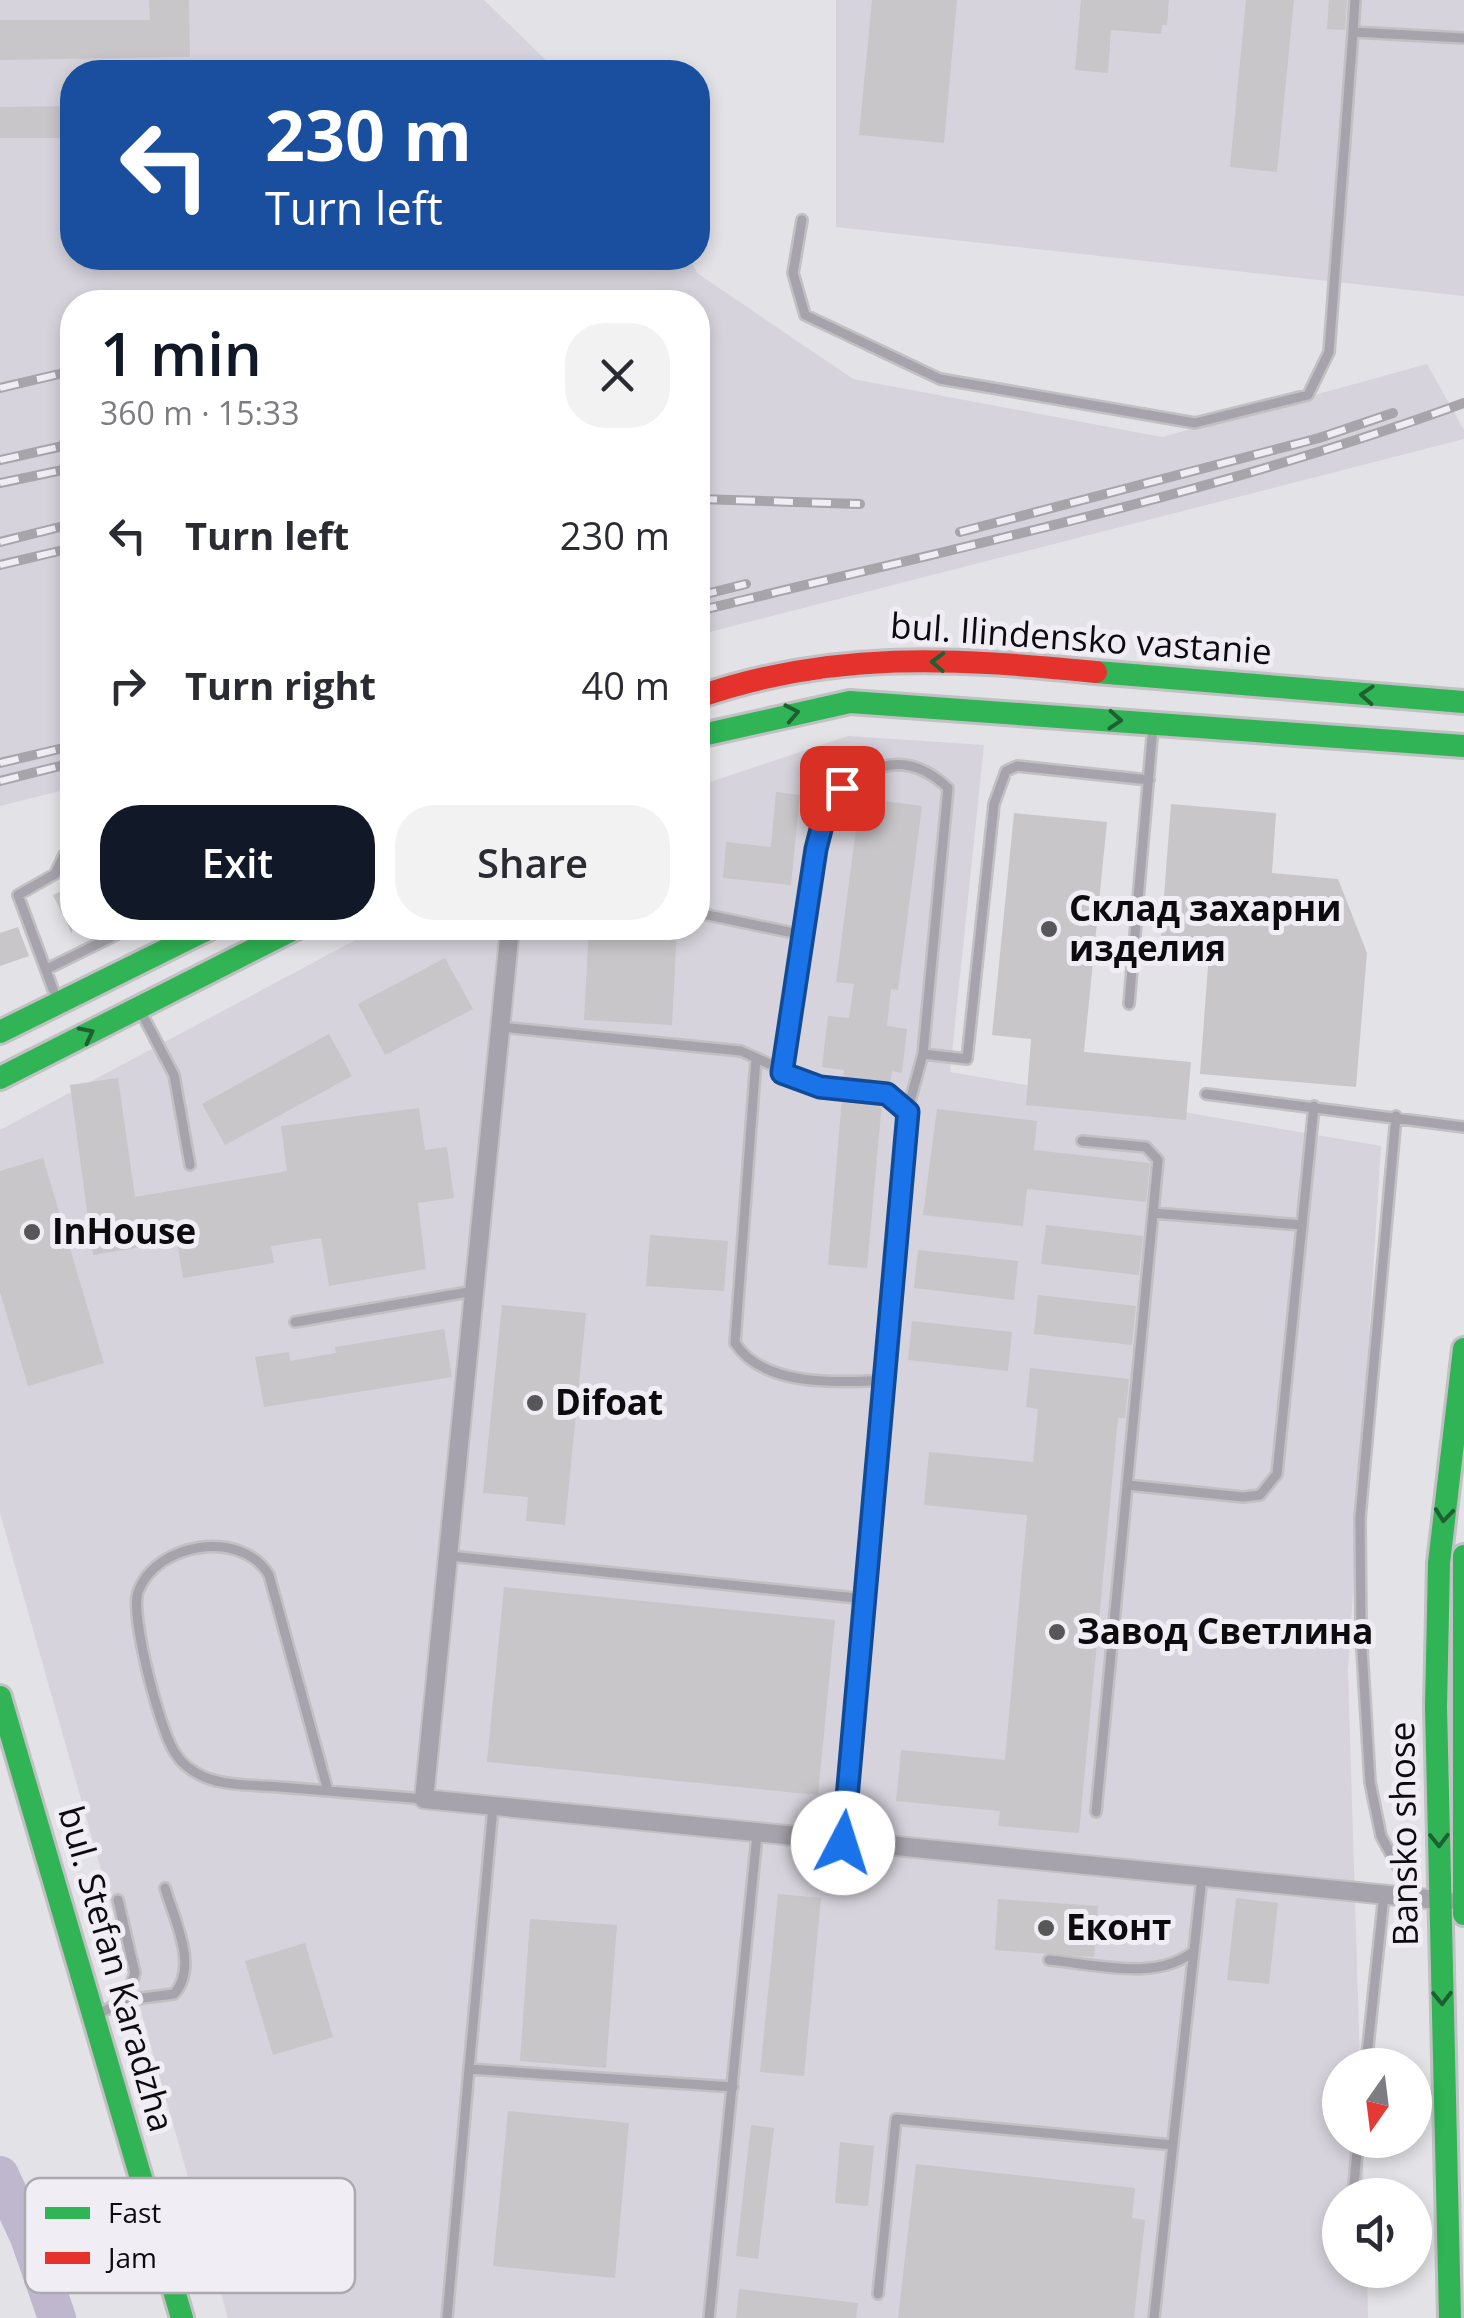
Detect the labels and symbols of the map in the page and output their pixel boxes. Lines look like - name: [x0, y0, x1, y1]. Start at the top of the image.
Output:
- street label: bul. Ilindensko vastanie: [889, 601, 1273, 674]
- one-way arrow: [930, 652, 946, 673]
- one-way arrow: [1358, 684, 1374, 706]
- one-way arrow: [784, 703, 800, 724]
- one-way arrow: [1108, 709, 1124, 731]
- pin: [800, 746, 885, 831]
- place label: Склад захарни изделия: [1069, 884, 1342, 971]
- marker: Склад захарни изделия: [1038, 918, 1060, 940]
- one-way arrow: [77, 1026, 95, 1046]
- place label: InHouse: [52, 1207, 196, 1254]
- marker: InHouse: [21, 1221, 43, 1243]
- place label: Difoat: [555, 1378, 663, 1425]
- marker: Difoat: [524, 1392, 546, 1414]
- one-way arrow: [1434, 1508, 1455, 1524]
- place label: Завод Светлина: [1077, 1607, 1373, 1654]
- marker: Завод Светлина: [1046, 1621, 1068, 1643]
- street label: Bansko shose: [1377, 1721, 1428, 1947]
- position arrow: [791, 1791, 895, 1895]
- street label: bul. Stefan Karadzha: [48, 1800, 186, 2137]
- one-way arrow: [1429, 1832, 1450, 1848]
- place label: Еконт: [1066, 1903, 1171, 1950]
- marker: Еконт: [1035, 1917, 1057, 1939]
- one-way arrow: [1432, 1991, 1453, 2007]
- north arrow: [1322, 2048, 1432, 2158]
- legend: [25, 2178, 355, 2293]
- text: Fast: [108, 2193, 161, 2231]
- text: Jam: [105, 2238, 157, 2276]

